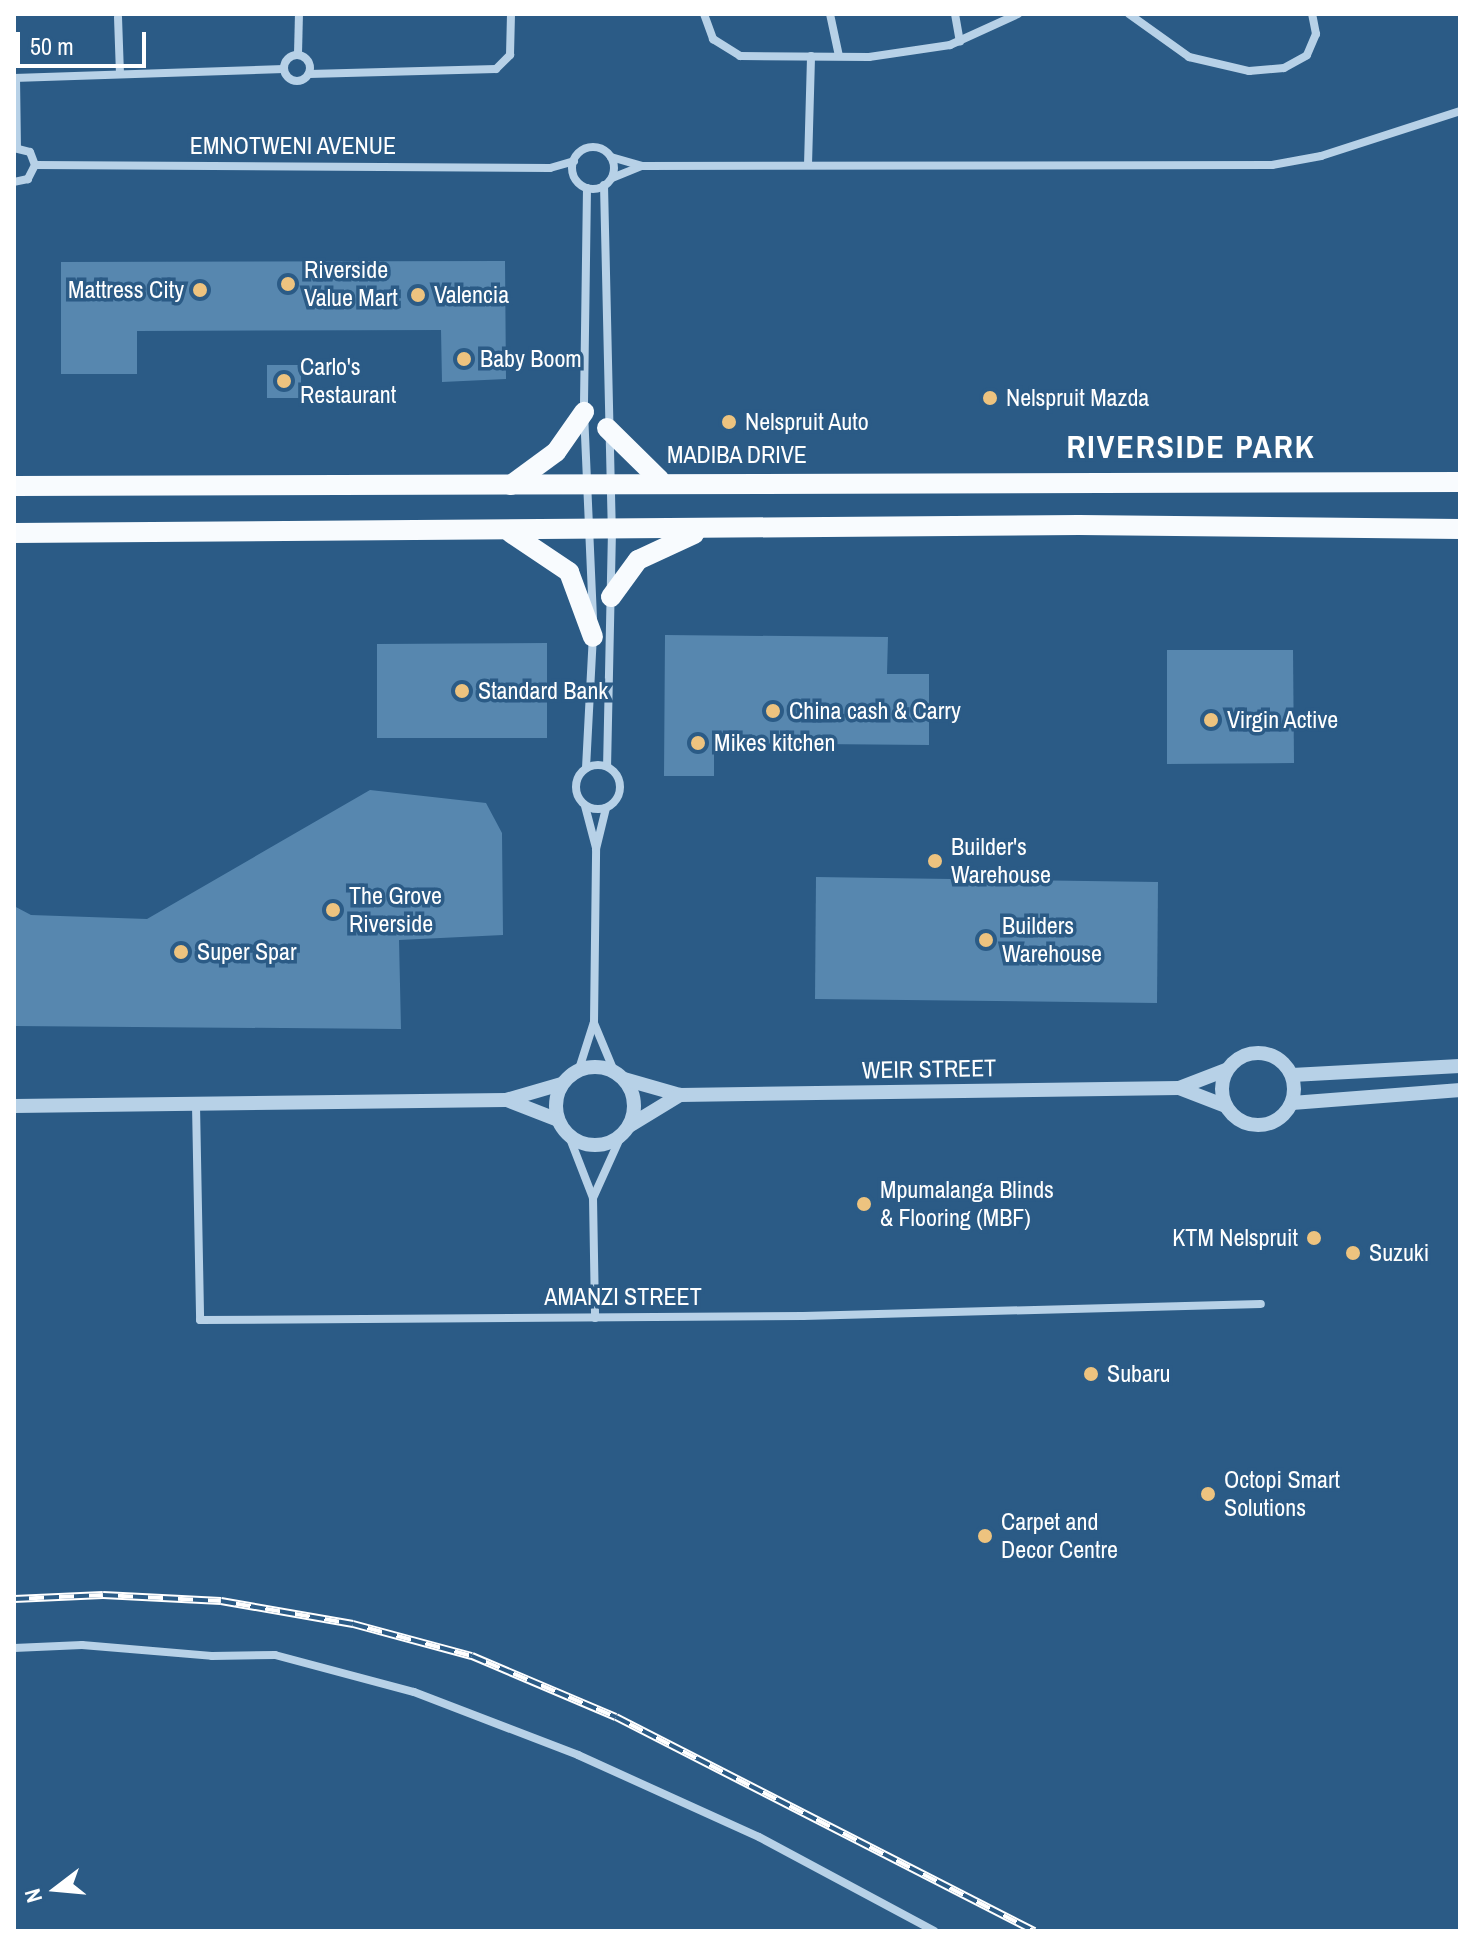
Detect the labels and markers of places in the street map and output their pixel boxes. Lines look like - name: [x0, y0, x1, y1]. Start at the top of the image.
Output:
- place label: Riverside Value Mart: [304, 256, 398, 312]
- marker: Riverside Value Mart: [279, 275, 297, 293]
- place label: Mattress City: [68, 276, 184, 304]
- marker: Mattress City: [191, 281, 209, 299]
- place label: Valencia: [434, 281, 509, 309]
- marker: Valencia: [409, 286, 427, 304]
- place label: Baby Boom: [480, 345, 582, 373]
- marker: Baby Boom: [455, 350, 473, 368]
- place label: Carlo's Restaurant: [300, 353, 396, 409]
- marker: Carlo's Restaurant: [275, 372, 293, 390]
- place label: Nelspruit Mazda: [1006, 384, 1149, 412]
- marker: Nelspruit Mazda: [981, 389, 999, 407]
- place label: Nelspruit Auto: [745, 408, 870, 436]
- marker: Nelspruit Auto: [720, 413, 738, 431]
- place label: Standard Bank: [478, 677, 608, 705]
- marker: Standard Bank: [453, 682, 471, 700]
- place label: China cash & Carry: [789, 697, 961, 725]
- marker: China cash & Carry: [764, 702, 782, 720]
- place label: Virgin Active: [1227, 706, 1339, 734]
- marker: Virgin Active: [1202, 711, 1220, 729]
- place label: Mikes kitchen: [714, 729, 835, 757]
- marker: Mikes kitchen: [689, 734, 707, 752]
- place label: Builder's Warehouse: [951, 833, 1051, 889]
- marker: Builder's Warehouse: [926, 852, 944, 870]
- place label: The Grove Riverside: [349, 882, 442, 938]
- marker: The Grove Riverside: [324, 901, 342, 919]
- place label: Builders Warehouse: [1002, 912, 1102, 968]
- marker: Builders Warehouse: [977, 931, 995, 949]
- place label: Super Spar: [197, 938, 297, 966]
- marker: Super Spar: [172, 943, 190, 961]
- place label: Mpumalanga Blinds & Flooring (MBF): [880, 1176, 1054, 1232]
- marker: Mpumalanga Blinds & Flooring (MBF): [855, 1195, 873, 1213]
- place label: KTM Nelspruit: [1172, 1224, 1298, 1252]
- marker: KTM Nelspruit: [1305, 1229, 1323, 1247]
- place label: Suzuki: [1369, 1239, 1429, 1267]
- marker: Suzuki: [1344, 1244, 1362, 1262]
- place label: Subaru: [1107, 1360, 1170, 1388]
- marker: Subaru: [1082, 1365, 1100, 1383]
- place label: Octopi Smart Solutions: [1224, 1466, 1340, 1522]
- marker: Octopi Smart Solutions: [1199, 1485, 1217, 1503]
- place label: Carpet and Decor Centre: [1001, 1508, 1118, 1564]
- marker: Carpet and Decor Centre: [976, 1527, 994, 1545]

